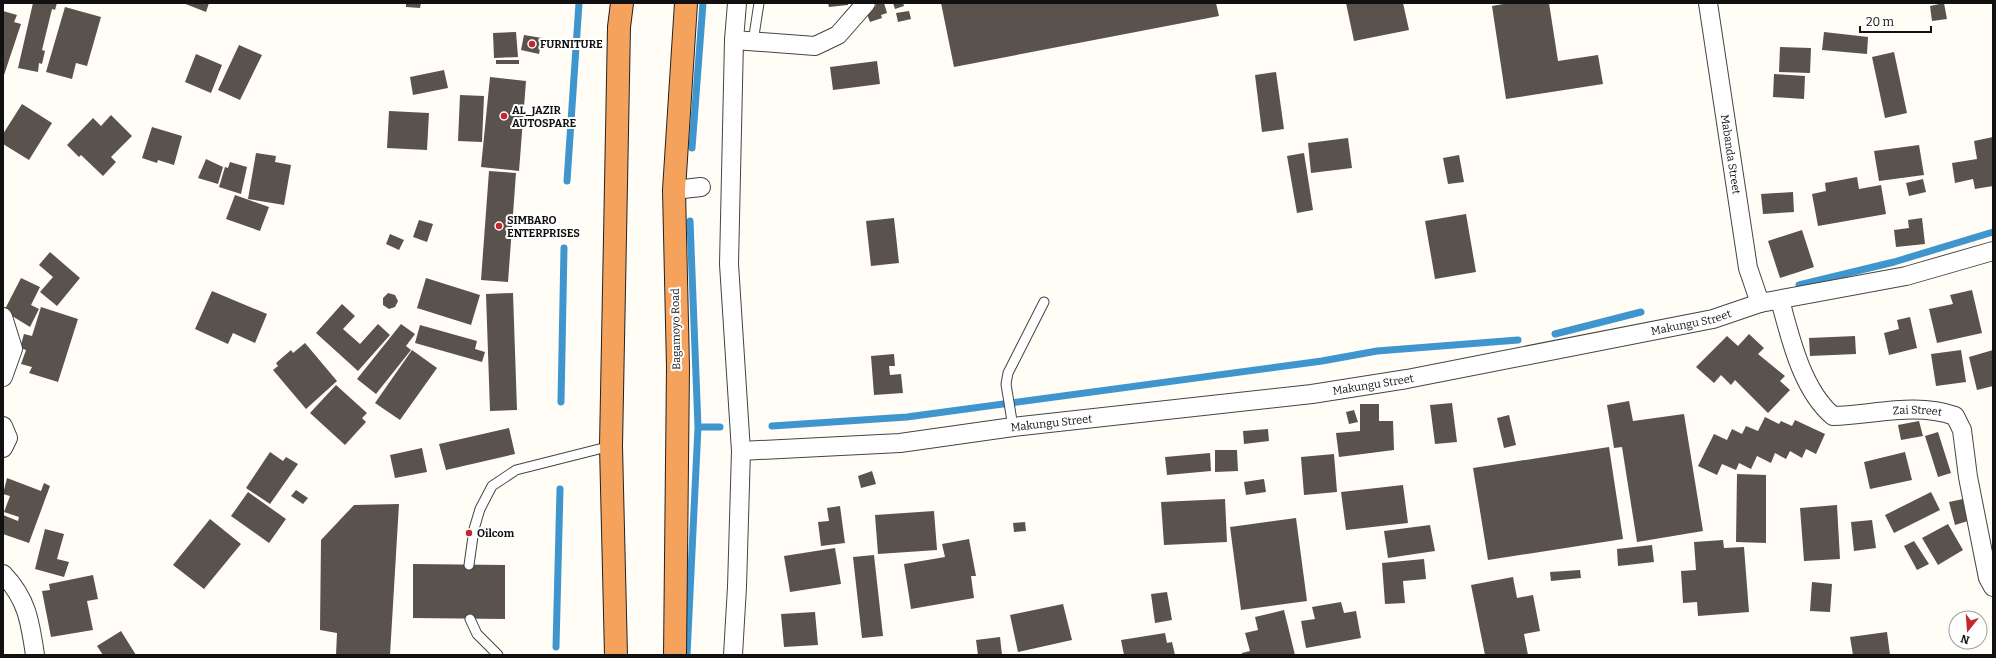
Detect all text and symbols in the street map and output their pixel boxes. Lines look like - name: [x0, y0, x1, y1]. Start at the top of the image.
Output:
- scale bar: [1860, 8, 1931, 34]
- text: 20 m: [1866, 15, 1895, 29]
- place label: FURNITURE: [540, 38, 603, 51]
- marker: FURNITURE: [527, 39, 537, 49]
- place label: AL_JAZIR AUTOSPARE: [512, 104, 576, 130]
- marker: AL_JAZIR AUTOSPARE: [499, 111, 509, 121]
- street label: Mabanda Street: [1718, 113, 1743, 195]
- place label: SIMBARO ENTERPRISES: [507, 214, 580, 240]
- marker: SIMBARO ENTERPRISES: [494, 221, 504, 231]
- street label: Bagamoyo Road: [669, 288, 683, 370]
- street label: Makungu Street: [1650, 307, 1733, 338]
- street label: Makungu Street: [1332, 371, 1415, 397]
- street label: Zai Street: [1892, 403, 1943, 419]
- street label: Makungu Street: [1010, 412, 1093, 434]
- place label: Oilcom: [477, 527, 515, 540]
- marker: Oilcom: [464, 528, 474, 538]
- north arrow: [1948, 610, 1988, 650]
- text: N: [1959, 631, 1971, 647]

